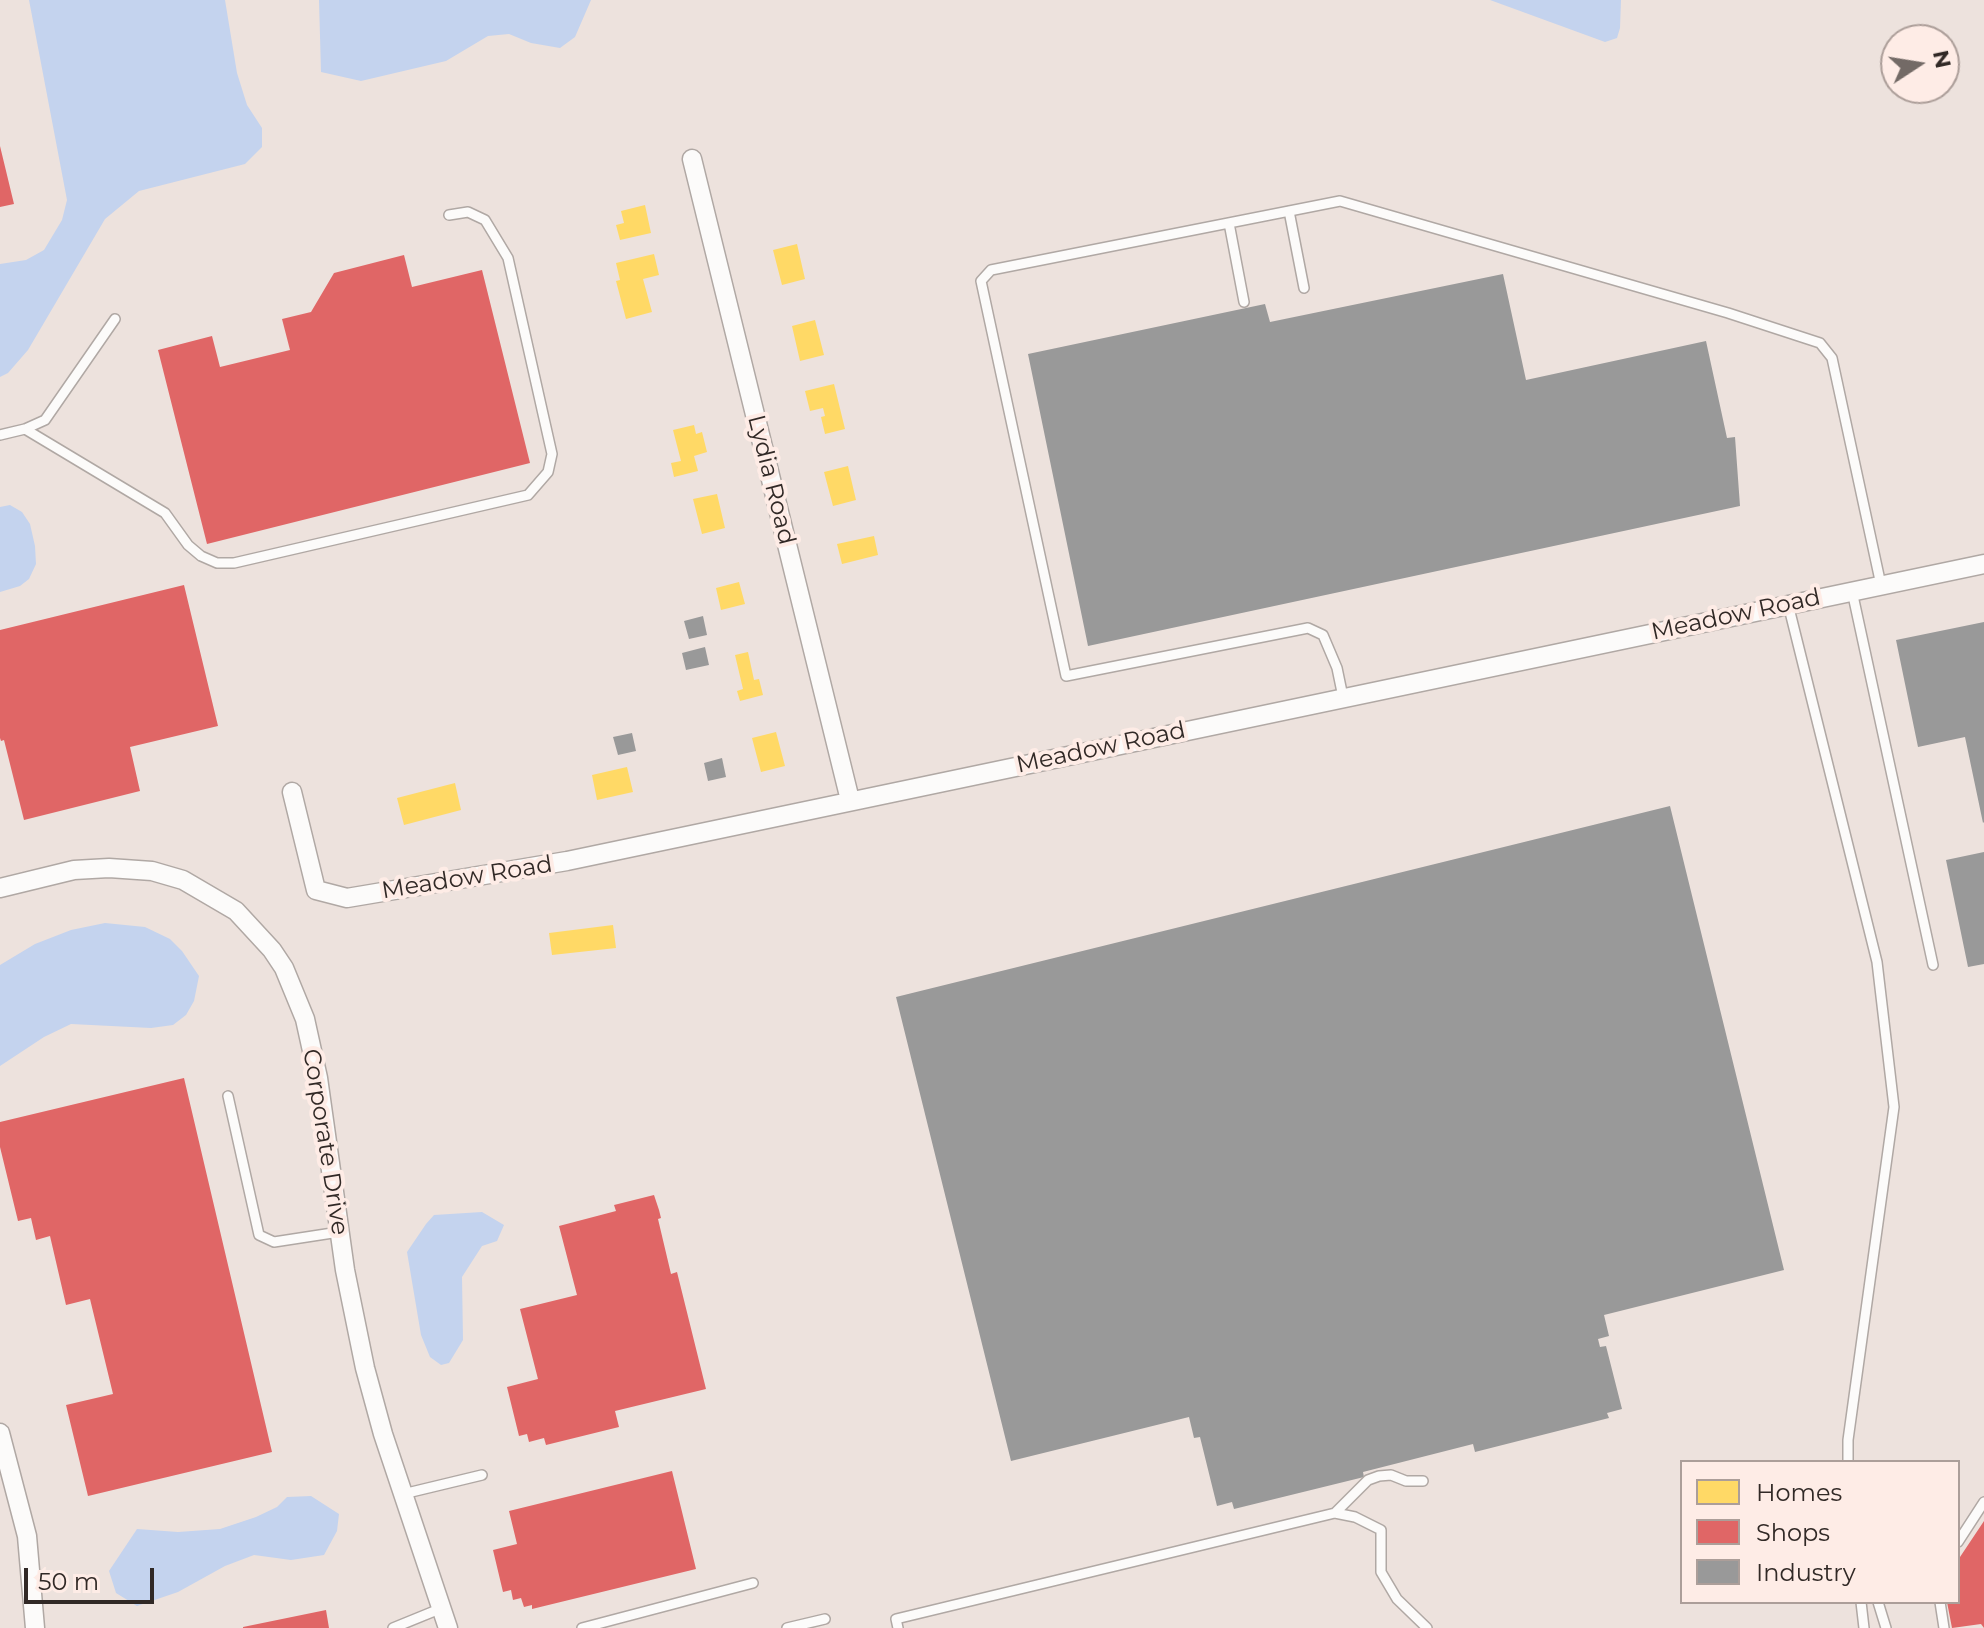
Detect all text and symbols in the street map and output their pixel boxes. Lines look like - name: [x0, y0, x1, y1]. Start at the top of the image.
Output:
- north arrow: [1880, 24, 1960, 104]
- text: N: [1927, 48, 1957, 71]
- street label: Lydia Road: [741, 412, 801, 548]
- street label: Meadow Road: [1649, 583, 1823, 647]
- street label: Meadow Road: [1014, 716, 1188, 780]
- street label: Meadow Road: [380, 850, 554, 906]
- street label: Corporate Drive: [296, 1047, 354, 1237]
- legend: [1680, 1460, 1960, 1604]
- text: Homes: [1756, 1478, 1842, 1507]
- text: Shops: [1756, 1518, 1830, 1547]
- scale bar: [28, 1552, 158, 1602]
- text: Industry: [1756, 1558, 1856, 1587]
- text: 50 m: [38, 1567, 99, 1596]

